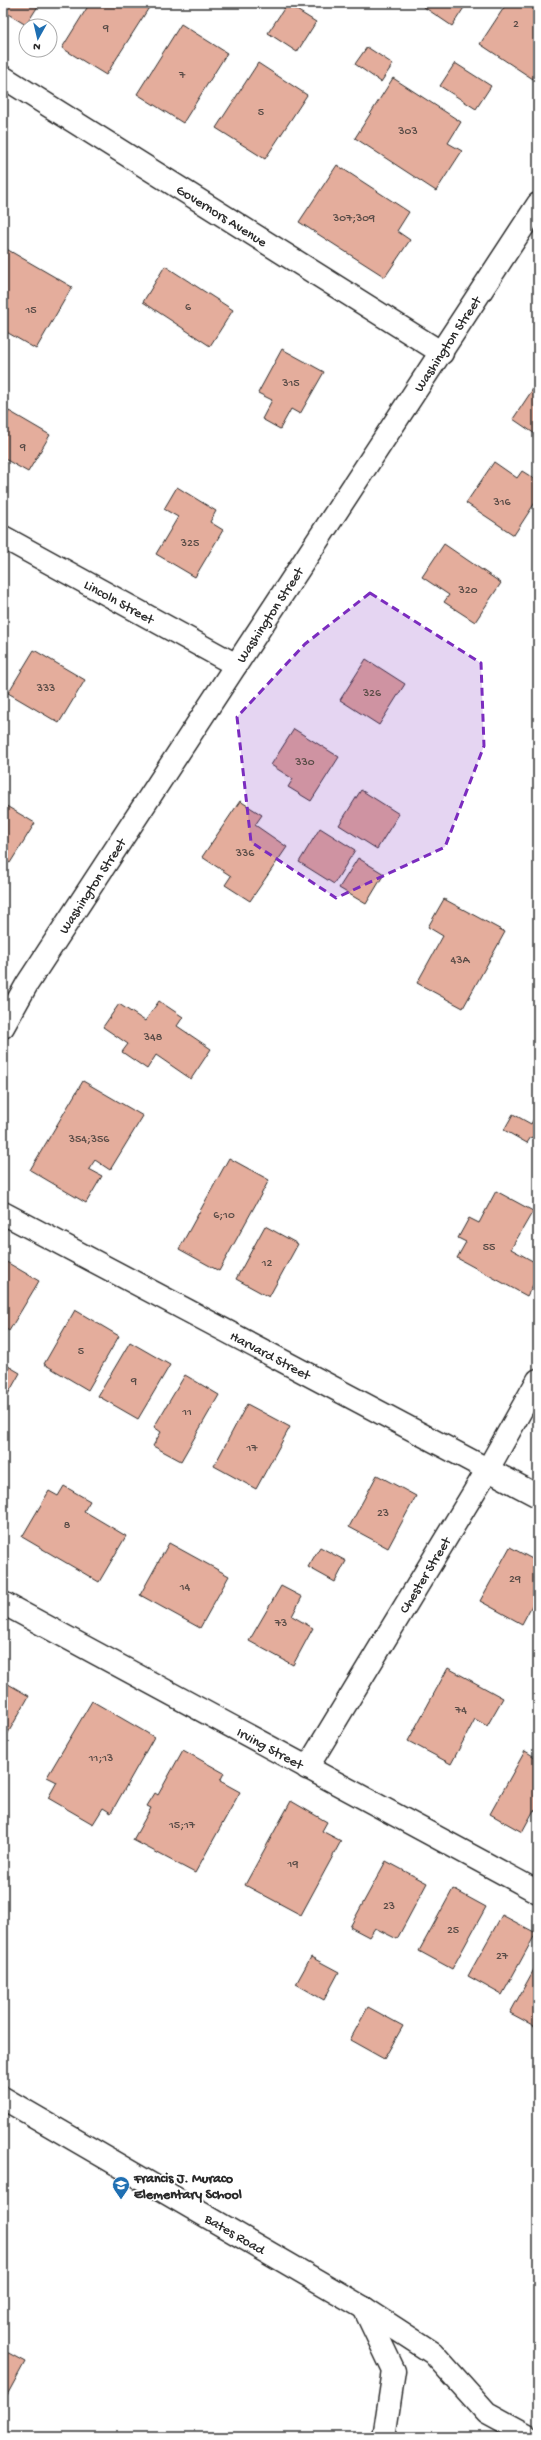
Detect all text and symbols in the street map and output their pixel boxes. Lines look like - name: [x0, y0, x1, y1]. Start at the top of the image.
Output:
- north arrow: [18, 18, 58, 58]
- house number: 2: [513, 18, 519, 32]
- house number: 9: [102, 22, 109, 36]
- text: N: [32, 39, 41, 52]
- house number: 7: [178, 69, 186, 83]
- house number: 5: [258, 106, 264, 120]
- house number: 303: [397, 125, 418, 139]
- street label: Governors Avenue: [172, 182, 270, 252]
- house number: 307;309: [332, 212, 375, 226]
- street label: Washington Street: [411, 293, 487, 396]
- house number: 6: [185, 301, 192, 315]
- house number: 15: [24, 304, 37, 318]
- house number: 315: [281, 377, 300, 391]
- house number: 9: [19, 441, 26, 455]
- house number: 316: [492, 496, 511, 510]
- house number: 325: [180, 537, 199, 551]
- street label: Washington Street: [234, 564, 309, 667]
- street label: Lincoln Street: [80, 577, 157, 630]
- house number: 320: [458, 584, 478, 598]
- house number: 333: [36, 682, 55, 696]
- house number: 326: [362, 687, 382, 701]
- house number: 330: [294, 756, 315, 770]
- street label: Washington Street: [56, 835, 132, 938]
- house number: 336: [235, 847, 255, 861]
- house number: 43A: [451, 954, 470, 968]
- house number: 348: [143, 1031, 163, 1045]
- house number: 354;356: [68, 1133, 110, 1147]
- house number: 6;10: [213, 1209, 235, 1223]
- house number: 55: [483, 1241, 495, 1255]
- house number: 12: [261, 1257, 272, 1271]
- street label: Harvard Street: [227, 1329, 314, 1386]
- house number: 5: [78, 1345, 84, 1359]
- house number: 9: [130, 1375, 137, 1389]
- house number: 11: [181, 1406, 192, 1420]
- house number: 17: [245, 1442, 258, 1456]
- house number: 23: [377, 1507, 389, 1521]
- house number: 8: [64, 1519, 71, 1533]
- street label: Chester Street: [397, 1534, 456, 1617]
- house number: 29: [509, 1573, 521, 1587]
- house number: 14: [179, 1581, 191, 1595]
- house number: 73: [274, 1617, 287, 1631]
- house number: 74: [454, 1704, 467, 1718]
- street label: Irving Street: [233, 1725, 307, 1775]
- house number: 11;13: [88, 1752, 113, 1766]
- house number: 15;17: [168, 1819, 196, 1833]
- house number: 19: [287, 1858, 298, 1872]
- house number: 23: [383, 1900, 395, 1914]
- house number: 25: [447, 1924, 459, 1938]
- house number: 27: [496, 1950, 509, 1964]
- place label: Francis J. Muraco Elementary School: [133, 2171, 242, 2204]
- school or university icon: Francis J. Muraco Elementary School: [111, 2175, 131, 2200]
- street label: Bates Road: [200, 2211, 269, 2261]

